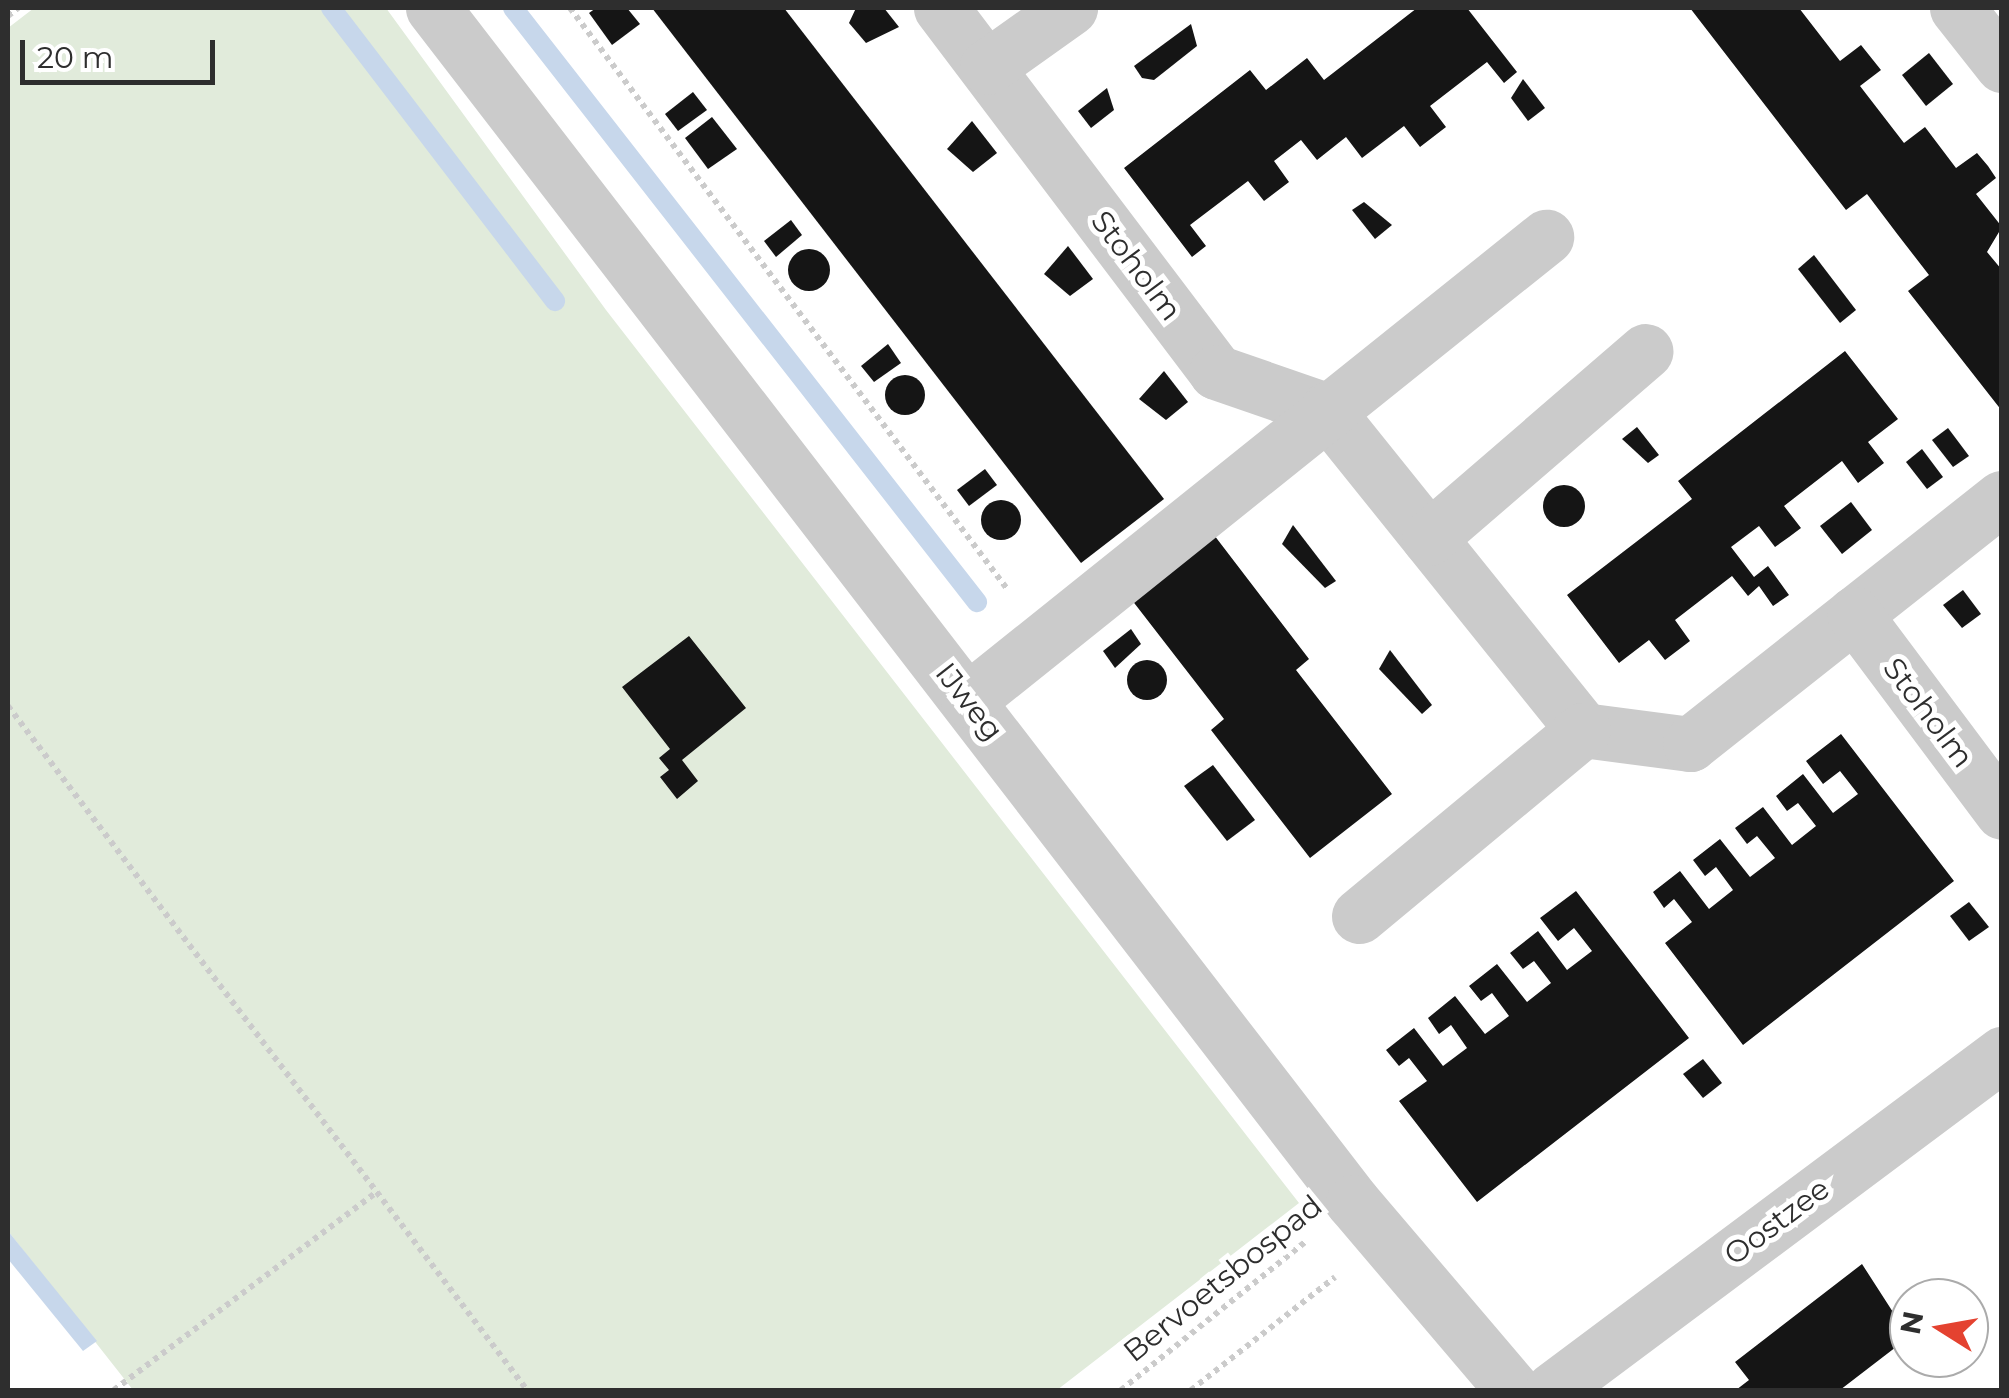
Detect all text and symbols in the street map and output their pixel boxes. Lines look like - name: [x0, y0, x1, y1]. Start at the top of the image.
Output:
- scale bar: [25, 20, 220, 82]
- text: 20 m: [37, 39, 114, 76]
- street label: Stoholm: [1083, 204, 1189, 328]
- street label: Stoholm: [1875, 651, 1981, 775]
- street label: IJweg: [928, 656, 1010, 748]
- street label: Oostzee: [1717, 1171, 1837, 1273]
- street label: Bervoetsbospad: [1117, 1188, 1329, 1370]
- north arrow: [1889, 1278, 1989, 1378]
- text: N: [1893, 1308, 1930, 1337]

